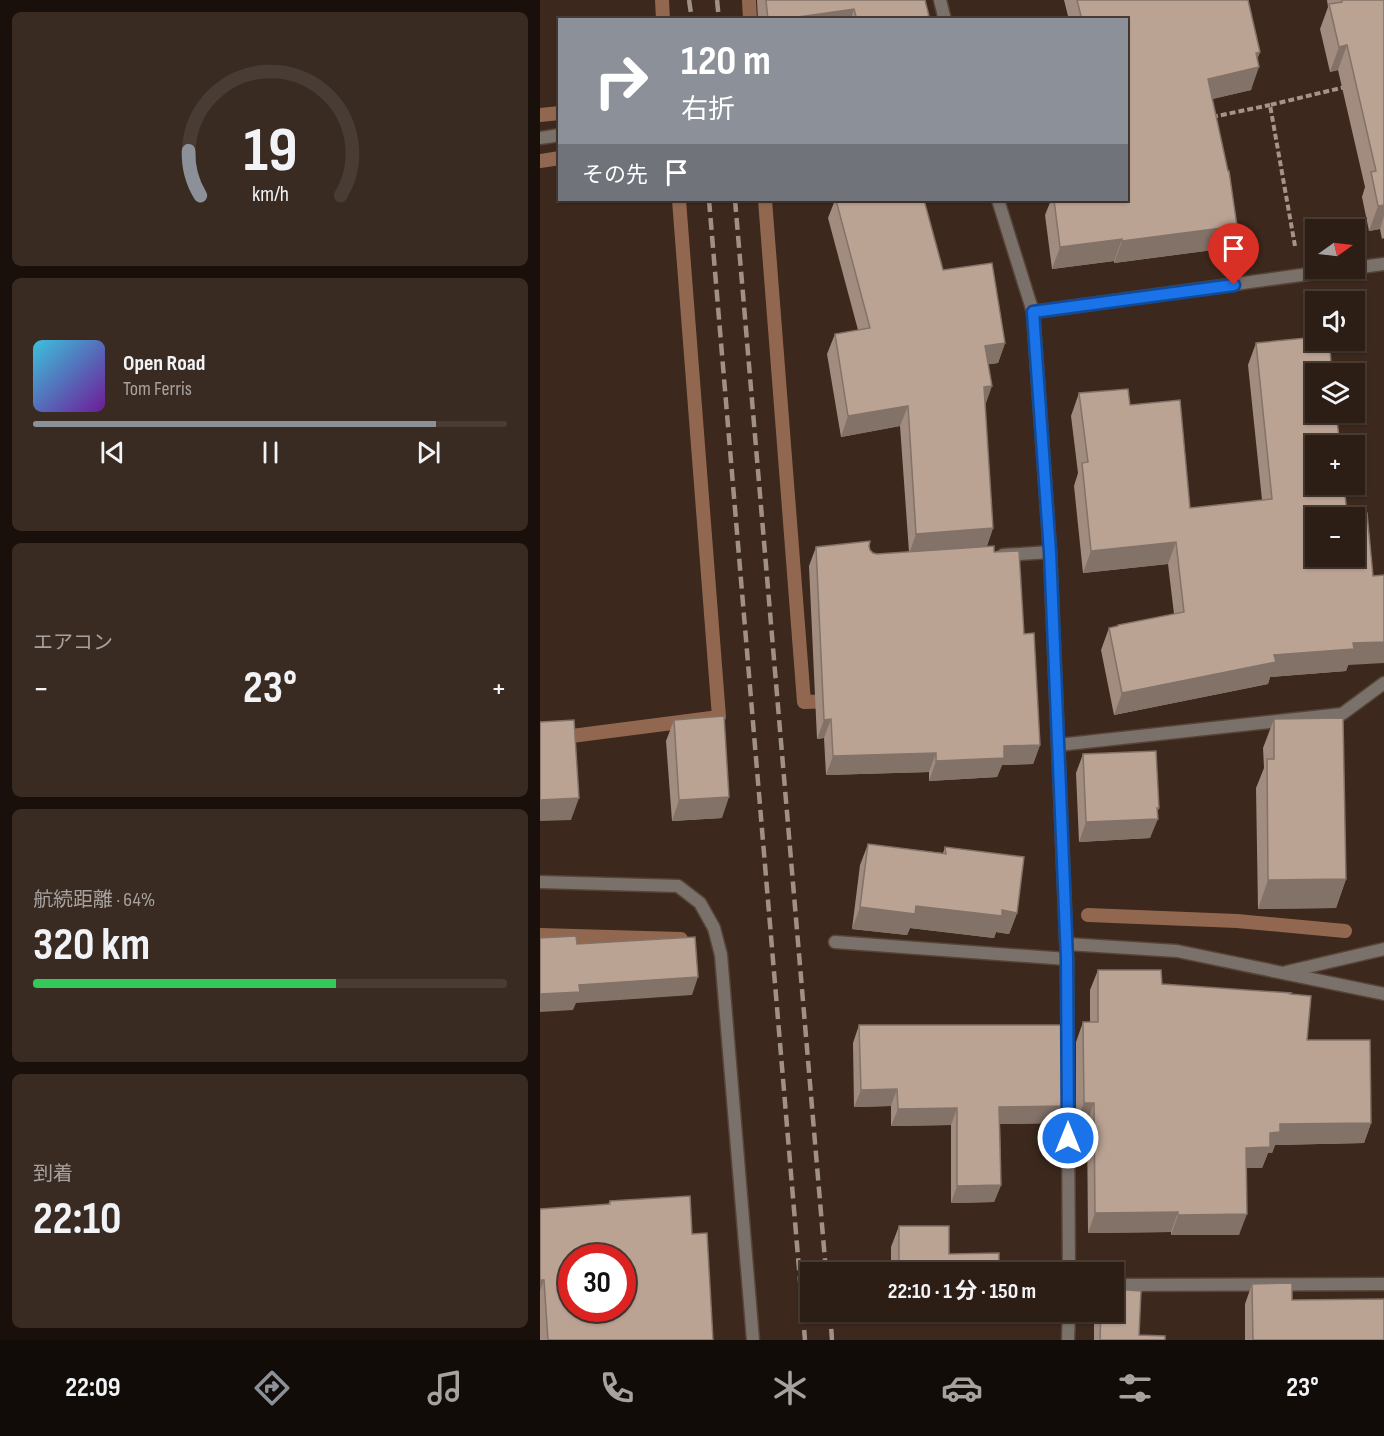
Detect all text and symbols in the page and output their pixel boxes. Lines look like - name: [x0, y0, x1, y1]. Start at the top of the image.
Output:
- text: 120 m: [681, 36, 771, 87]
- icon: right: [582, 42, 660, 120]
- text: 右折: [681, 94, 735, 126]
- text: 19: [243, 114, 297, 189]
- icon: arrive: [660, 156, 693, 189]
- text: その先: [582, 162, 648, 189]
- text: km/h: [251, 182, 289, 207]
- north arrow: [1305, 219, 1365, 279]
- map controls: [1305, 219, 1365, 567]
- pin: [1208, 223, 1259, 285]
- icon: arrive: [1217, 232, 1250, 265]
- button: sound: [1305, 291, 1365, 351]
- text: Open Road: [123, 350, 205, 377]
- button: layers: [1305, 363, 1365, 423]
- text: Tom Ferris: [123, 377, 192, 401]
- button: +: [1305, 435, 1365, 495]
- icon: previous: [96, 436, 129, 469]
- icon: pause: [254, 436, 287, 469]
- icon: next: [412, 436, 445, 469]
- button: −: [1305, 507, 1365, 567]
- text: エアコン: [33, 631, 113, 655]
- text: 23°: [243, 661, 297, 716]
- text: −: [33, 669, 49, 709]
- text: +: [491, 669, 507, 709]
- text: 航続距離 · 64%: [33, 888, 155, 912]
- text: 320 km: [33, 918, 150, 973]
- position arrow: [1036, 1106, 1100, 1170]
- text: 到着: [33, 1162, 73, 1186]
- text: 22:10: [33, 1192, 122, 1247]
- speed limit sign: 30: [558, 1244, 636, 1322]
- text: 22:10 · 1 分 · 150 m: [888, 1278, 1036, 1305]
- icon: directions: [251, 1367, 293, 1409]
- icon: music: [424, 1367, 466, 1409]
- icon: phone: [596, 1367, 638, 1409]
- icon: climate: [769, 1367, 811, 1409]
- icon: car: [941, 1367, 983, 1409]
- icon: filters: [1114, 1367, 1156, 1409]
- text: 22:09: [65, 1372, 121, 1404]
- text: 23°: [1286, 1372, 1319, 1404]

